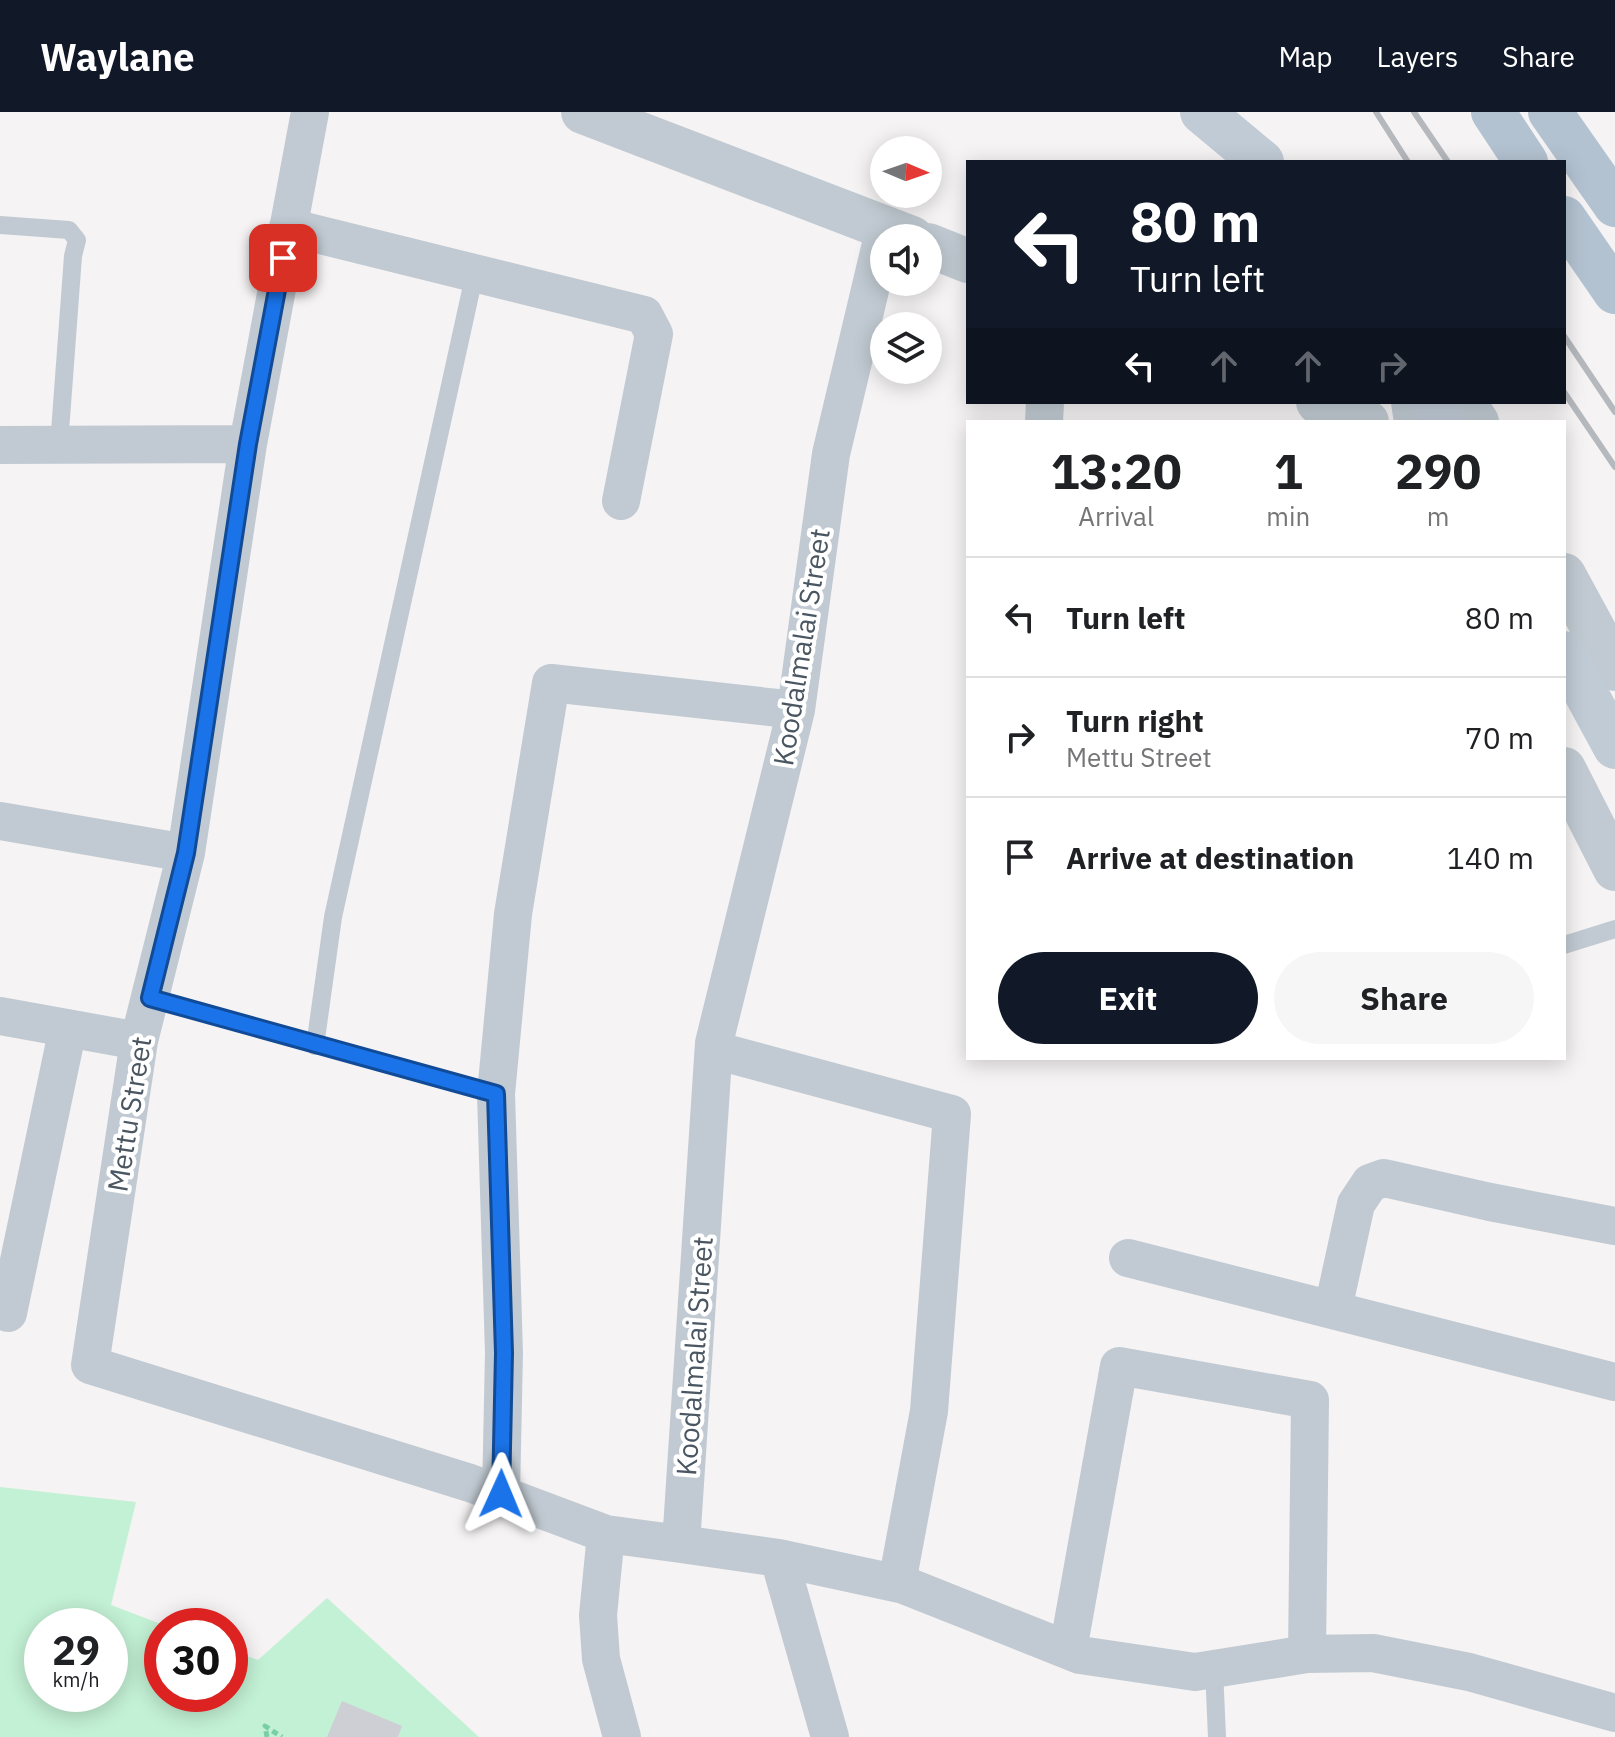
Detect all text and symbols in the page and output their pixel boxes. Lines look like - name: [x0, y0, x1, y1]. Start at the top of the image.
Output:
- text: Waylane: [40, 32, 195, 81]
- text: Map: [1278, 38, 1332, 75]
- text: Layers: [1376, 38, 1458, 75]
- text: Share: [1502, 38, 1575, 75]
- north arrow: [870, 136, 942, 208]
- map controls: [870, 136, 942, 384]
- text: 80 m: [1130, 185, 1260, 257]
- icon: left: [998, 192, 1102, 296]
- pin: [249, 224, 317, 292]
- button: sound: [870, 224, 942, 296]
- icon: arrive: [261, 236, 305, 280]
- text: Turn left: [1130, 255, 1265, 302]
- button: layers: [870, 312, 942, 384]
- icon: left: [1118, 344, 1162, 388]
- icon: ahead: [1202, 344, 1246, 388]
- icon: ahead: [1286, 344, 1330, 388]
- icon: right: [1370, 344, 1414, 388]
- text: 13:20: [1051, 440, 1182, 502]
- text: 1: [1274, 440, 1303, 502]
- text: 290: [1395, 440, 1481, 502]
- text: Arrival: [1078, 499, 1154, 533]
- text: min: [1266, 499, 1310, 533]
- text: m: [1427, 499, 1449, 533]
- street label: Koodalmalai Street: [764, 526, 838, 768]
- icon: left: [998, 595, 1042, 639]
- text: Turn left: [1066, 598, 1185, 637]
- text: 80 m: [1465, 598, 1534, 637]
- text: Turn right: [1066, 701, 1204, 740]
- icon: right: [998, 715, 1042, 759]
- text: 70 m: [1465, 718, 1534, 757]
- text: Mettu Street: [1066, 740, 1212, 774]
- icon: arrive: [998, 835, 1042, 879]
- text: Arrive at destination: [1066, 838, 1354, 877]
- text: 140 m: [1447, 838, 1534, 877]
- button: Exit: [998, 952, 1258, 1044]
- button: Share: [1274, 952, 1534, 1044]
- street label: Mettu Street: [98, 1034, 160, 1194]
- street label: Koodalmalai Street: [667, 1235, 721, 1477]
- position arrow: [459, 1452, 543, 1536]
- speed limit sign: 30: [144, 1608, 248, 1712]
- text: 29: [52, 1624, 100, 1676]
- text: km/h: [52, 1666, 100, 1693]

